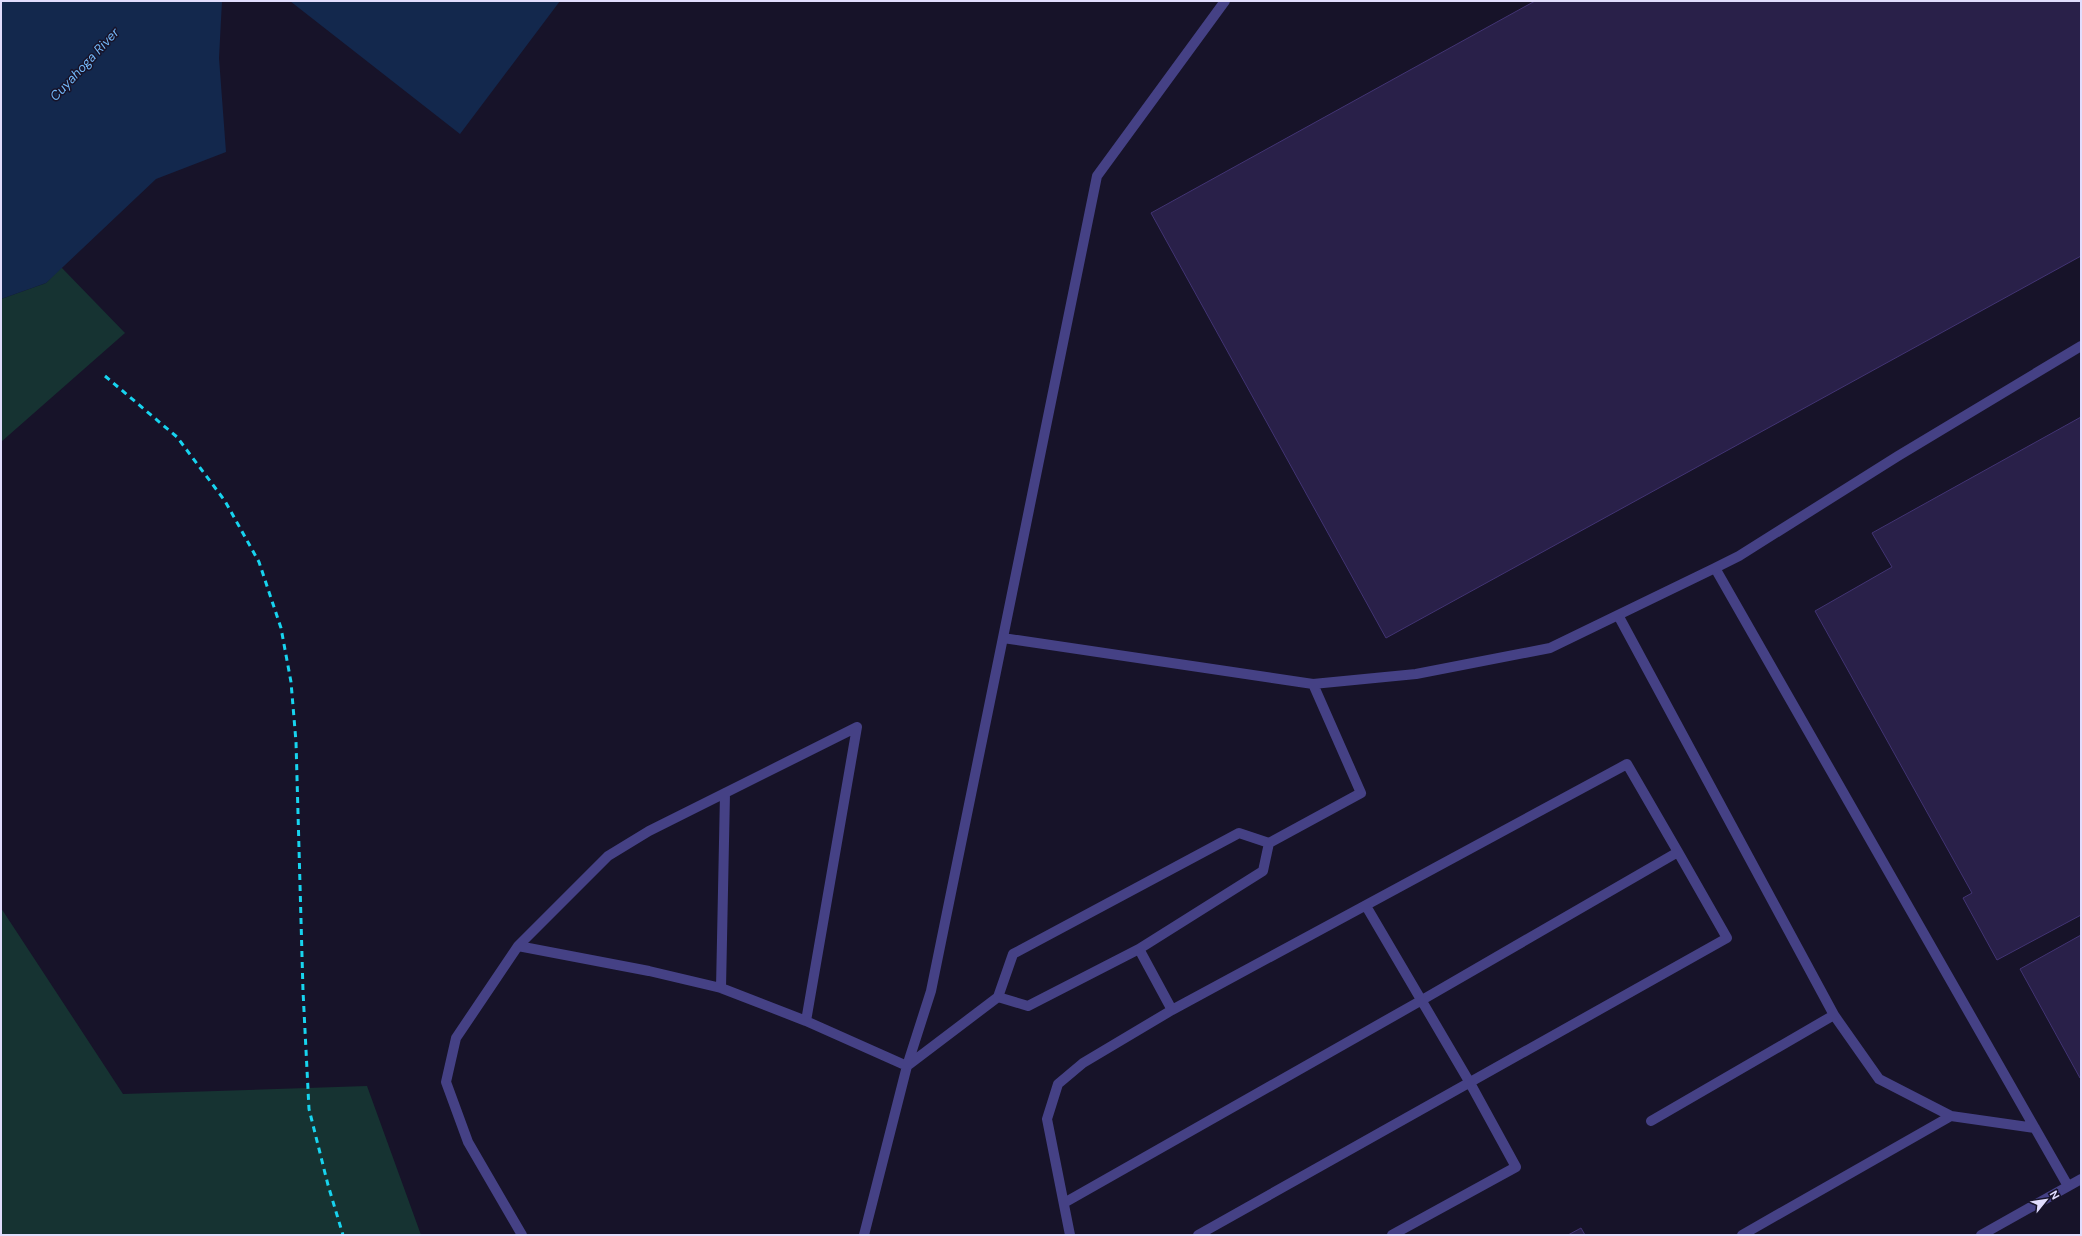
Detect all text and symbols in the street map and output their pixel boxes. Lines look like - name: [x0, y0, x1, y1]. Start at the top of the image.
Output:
- water label: Cuyahoga River: [46, 23, 123, 105]
- north arrow: [2026, 1180, 2066, 1220]
- text: N: [2047, 1188, 2063, 1202]

